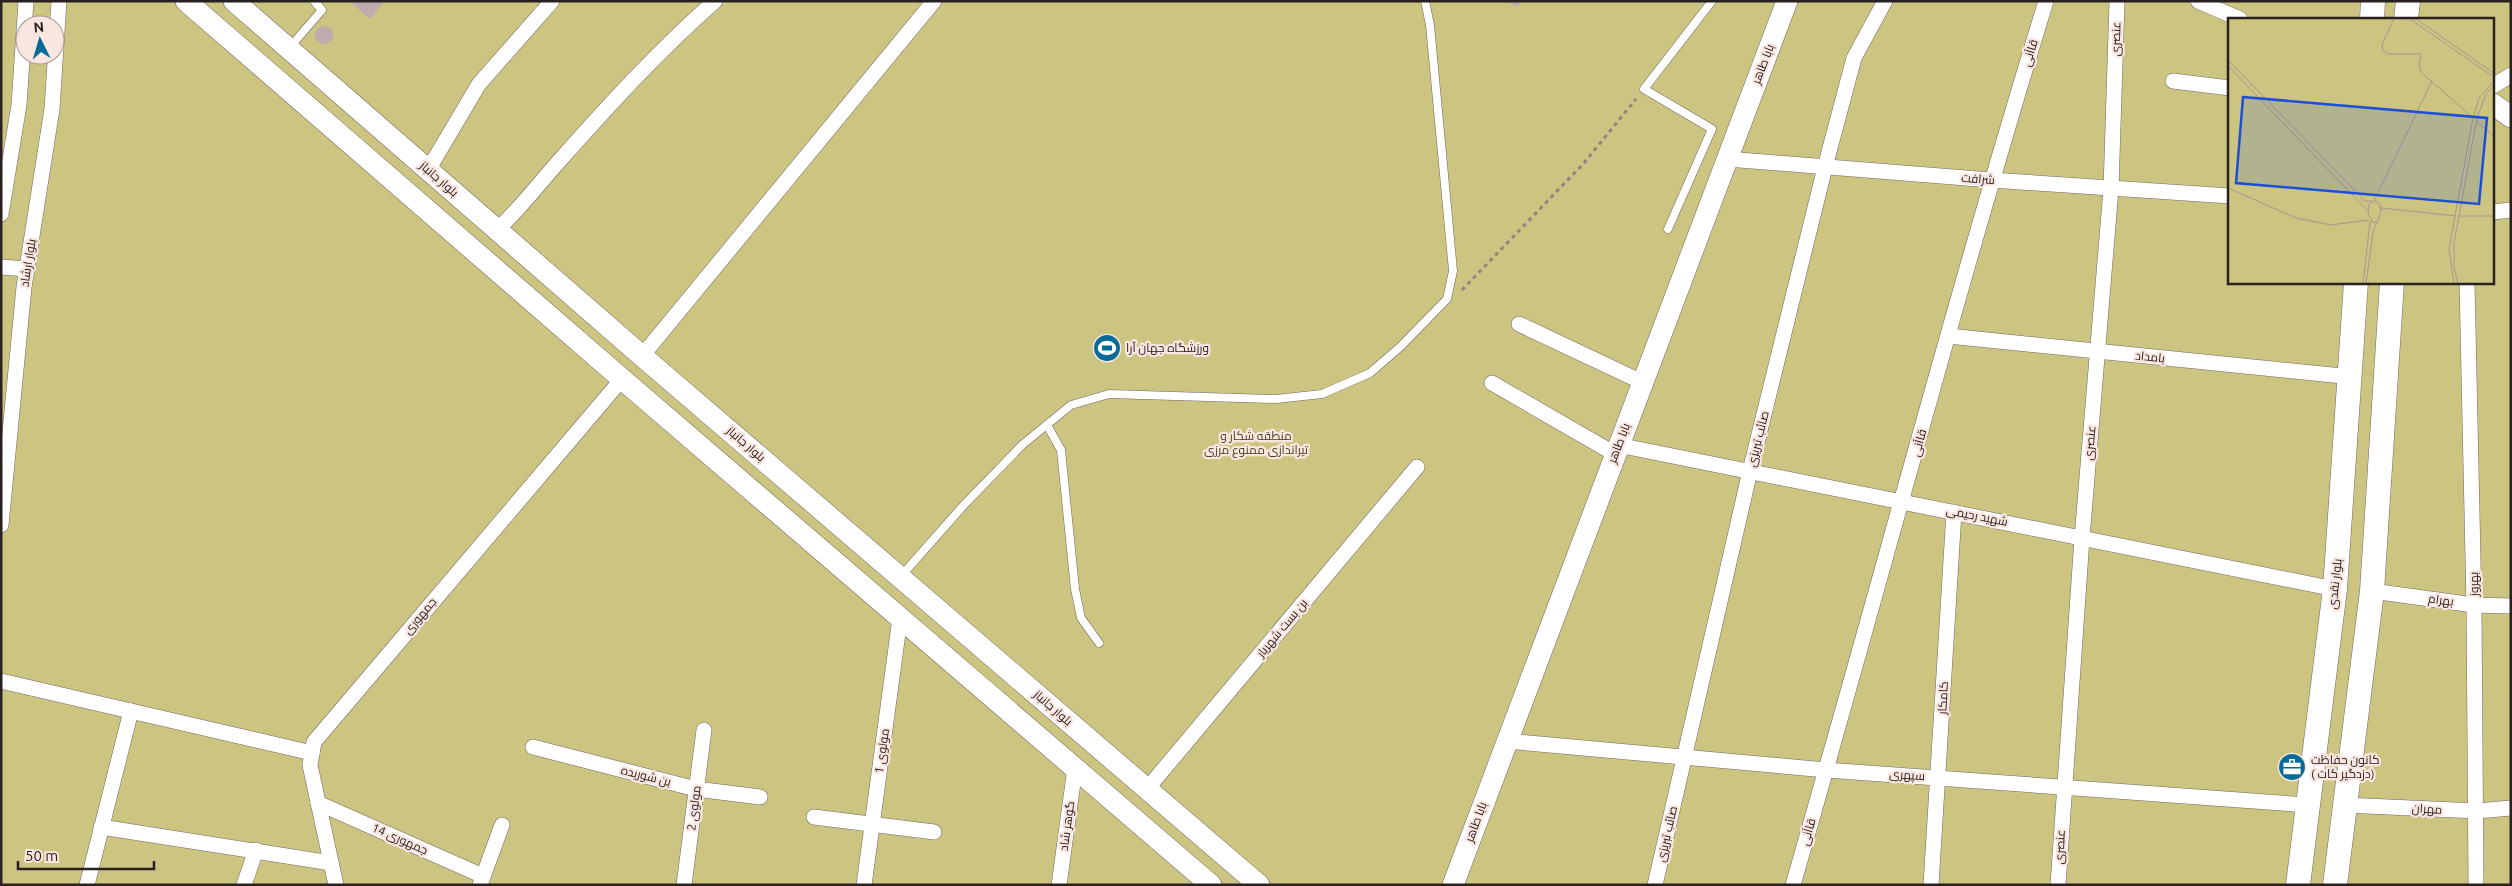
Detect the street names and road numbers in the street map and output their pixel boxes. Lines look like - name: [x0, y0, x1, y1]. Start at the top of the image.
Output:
- street label: عنصری: [2108, 21, 2124, 57]
- street label: قاآنی: [2019, 38, 2041, 68]
- street label: بابا طاهر: [1749, 42, 1777, 87]
- street label: بلوار جانباز: [416, 158, 461, 200]
- street label: شرافت: [1961, 171, 1995, 187]
- street label: بلوار ارشاد: [17, 238, 39, 288]
- street label: بامداد: [2134, 348, 2166, 366]
- street label: صائب تبریزی: [1744, 410, 1772, 468]
- street label: بابا طاهر: [1605, 421, 1633, 466]
- street label: بلوار جانباز: [723, 423, 768, 465]
- street label: عنصری: [2082, 425, 2098, 461]
- street label: قاآنی: [1909, 428, 1929, 458]
- street label: شهید رحیمی: [1945, 503, 2009, 529]
- street label: بلوار نقدی: [2325, 558, 2345, 610]
- street label: بهروز: [2467, 572, 2481, 597]
- street label: بهرام: [2427, 591, 2455, 610]
- street label: جمهوری: [401, 595, 439, 637]
- street label: بن بست شهریار: [1253, 596, 1310, 661]
- street label: کامکار: [1935, 681, 1951, 716]
- street label: بلوار جانباز: [1030, 687, 1075, 729]
- street label: مولوی 1: [872, 728, 892, 774]
- street label: بن شوریده: [620, 763, 672, 789]
- street label: سپهری: [1889, 767, 1925, 784]
- street label: مولوی 2: [684, 785, 704, 831]
- street label: گوهر شاد: [1057, 800, 1077, 852]
- street label: بابا طاهر: [1462, 800, 1490, 845]
- street label: مهران: [2411, 801, 2443, 817]
- street label: صائب تبریزی: [1654, 805, 1680, 863]
- street label: قاآنی: [1797, 817, 1819, 847]
- street label: جمهوری 14: [370, 820, 430, 858]
- street label: عنصری: [2052, 829, 2068, 865]

